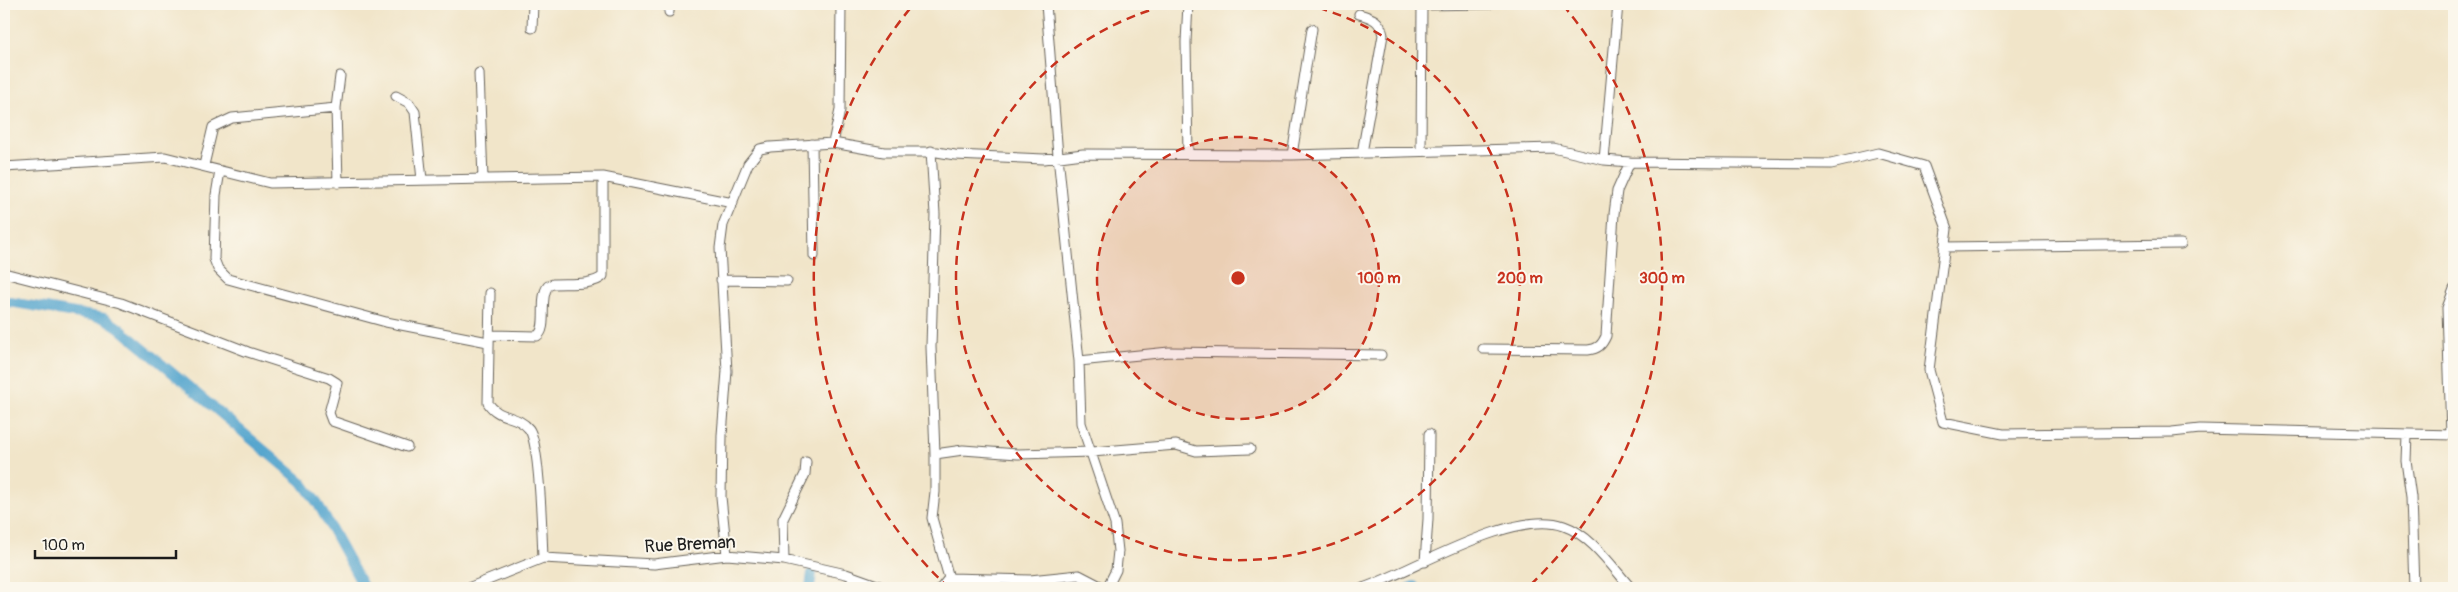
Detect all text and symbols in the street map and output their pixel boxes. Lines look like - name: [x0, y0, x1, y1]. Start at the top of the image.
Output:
- centre of rings: [1229, 269, 1247, 287]
- text: 100 m: [1358, 269, 1400, 288]
- text: 200 m: [1497, 269, 1543, 288]
- text: 300 m: [1639, 269, 1685, 288]
- scale bar: [35, 527, 176, 559]
- street label: Rue Breman: [644, 531, 736, 558]
- text: 100 m: [42, 536, 85, 555]

